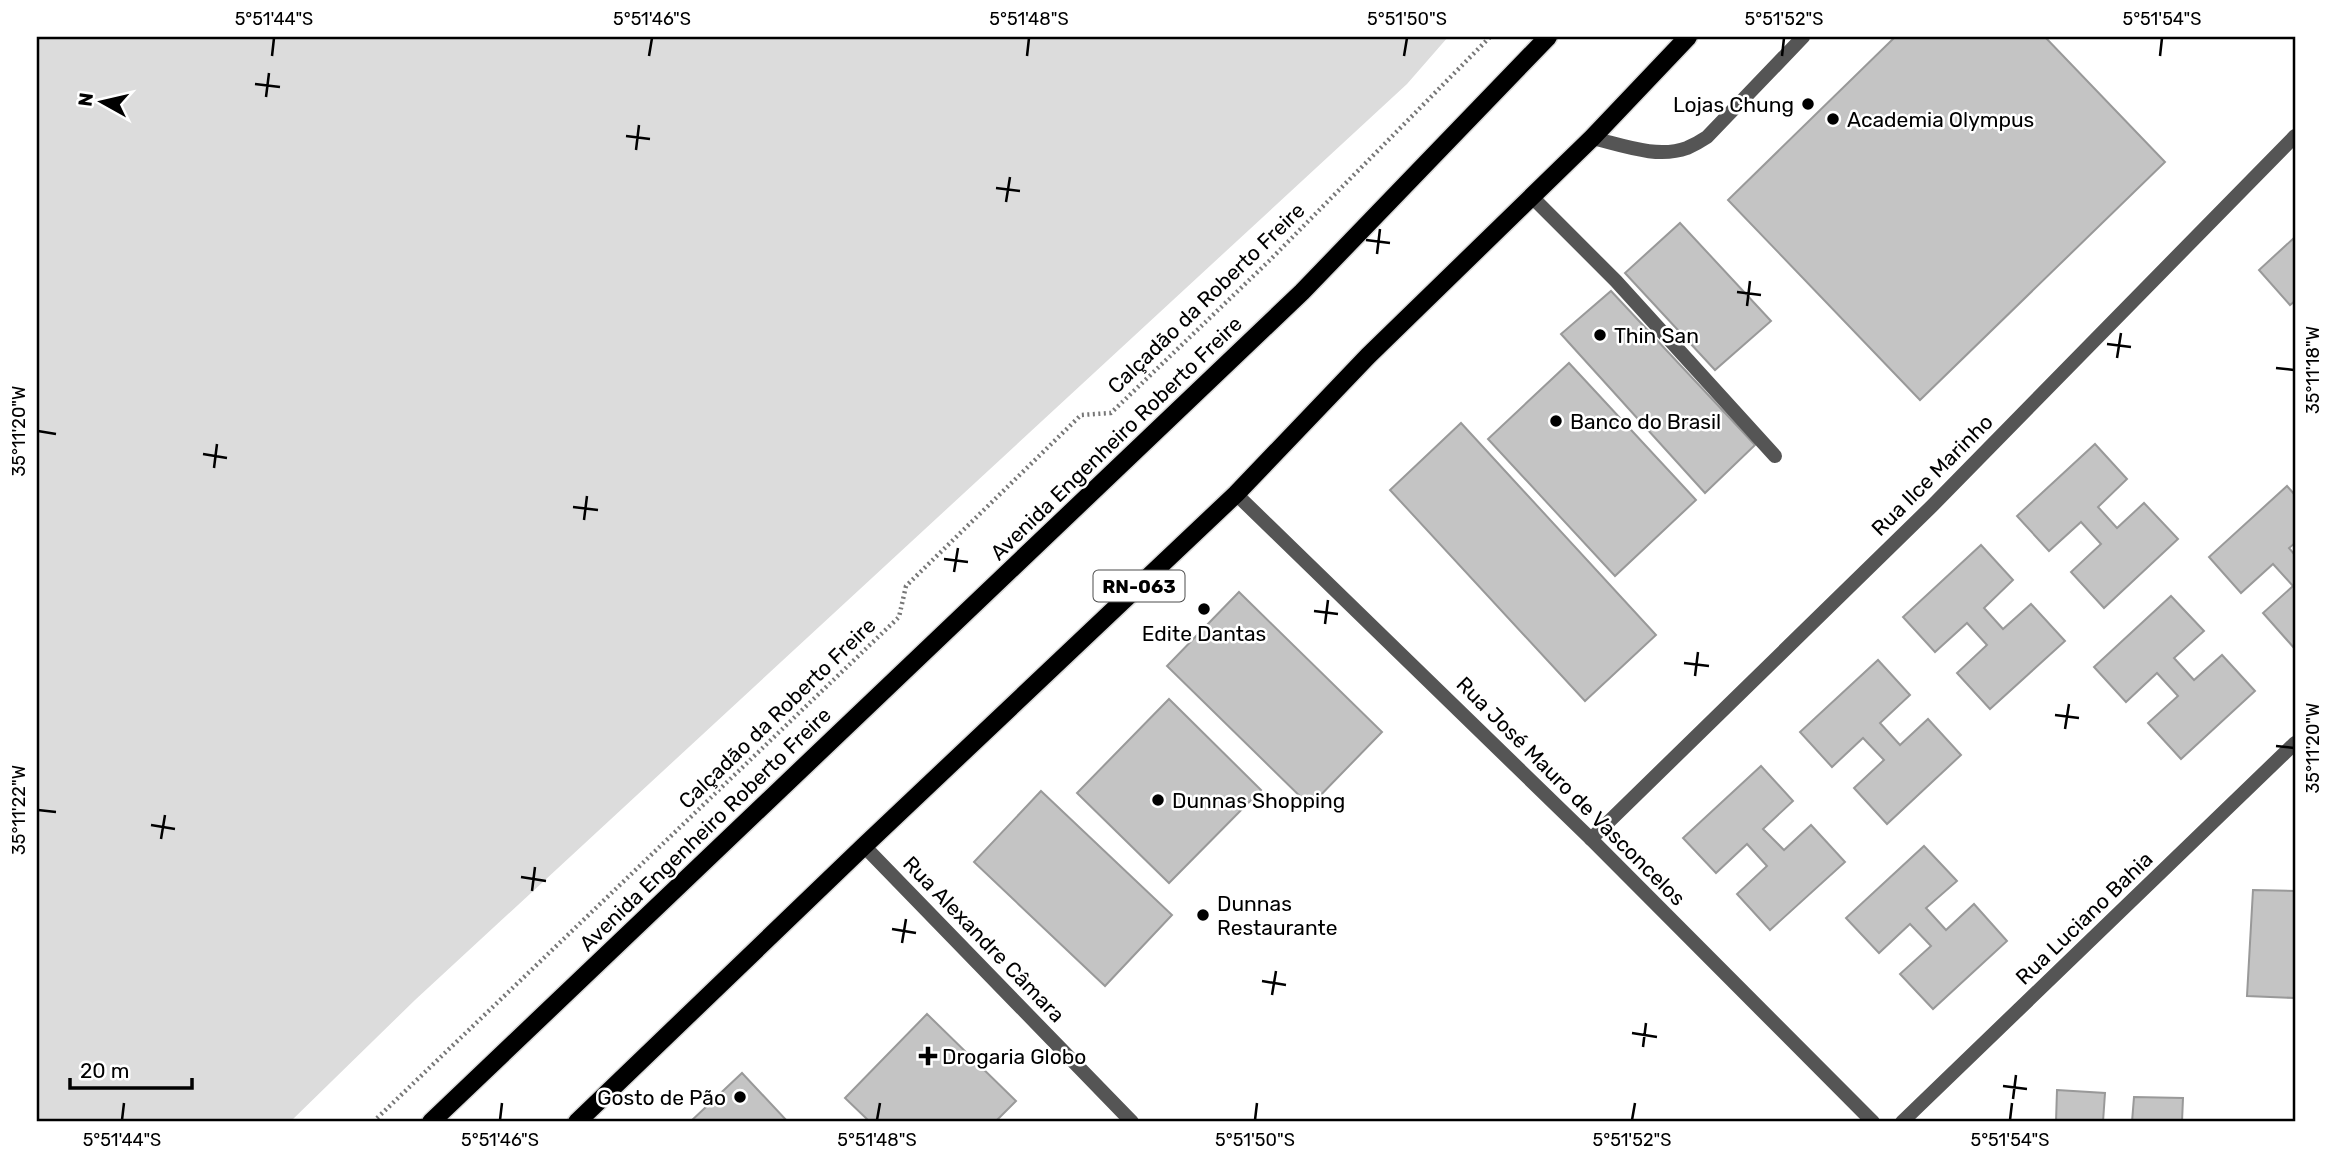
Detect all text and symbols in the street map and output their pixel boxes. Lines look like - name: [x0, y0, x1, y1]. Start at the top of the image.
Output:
- text: 5°51'44"S: [235, 8, 313, 30]
- text: 5°51'46"S: [613, 8, 691, 30]
- text: 5°51'48"S: [989, 8, 1069, 30]
- text: 5°51'50"S: [1367, 8, 1447, 30]
- text: 5°51'52"S: [1745, 8, 1823, 30]
- text: 5°51'54"S: [2122, 8, 2202, 30]
- north arrow: [66, 66, 136, 136]
- text: N: [73, 91, 98, 108]
- place label: Lojas Chung: [1673, 92, 1794, 117]
- marker: Lojas Chung: [1800, 96, 1816, 112]
- place label: Academia Olympus: [1847, 107, 2034, 132]
- marker: Academia Olympus: [1825, 111, 1841, 127]
- street label: Calçadão da Roberto Freire: [1102, 197, 1310, 399]
- street label: Avenida Engenheiro Roberto Freire: [985, 311, 1247, 565]
- place label: Thin San: [1614, 323, 1699, 348]
- text: 35°11'18"W: [2302, 326, 2324, 414]
- marker: Thin San: [1592, 327, 1608, 343]
- text: 35°11'20"W: [8, 386, 30, 476]
- place label: Banco do Brasil: [1570, 409, 1721, 434]
- street label: Rua Ilce Marinho: [1866, 409, 1998, 541]
- marker: Banco do Brasil: [1548, 413, 1564, 429]
- road number: RN-063: [1094, 570, 1184, 601]
- marker: Edite Dantas: [1196, 601, 1212, 617]
- street label: Calçadão da Roberto Freire: [673, 612, 881, 814]
- place label: Edite Dantas: [1142, 621, 1266, 646]
- street label: Rua José Mauro de Vasconcelos: [1451, 671, 1691, 911]
- street label: Avenida Engenheiro Roberto Freire: [574, 702, 836, 956]
- text: 35°11'20"W: [2302, 703, 2324, 793]
- text: 35°11'22"W: [8, 765, 30, 855]
- place label: Dunnas Shopping: [1172, 788, 1345, 813]
- marker: Dunnas Shopping: [1150, 792, 1166, 808]
- street label: Rua Luciano Bahia: [2010, 846, 2158, 990]
- street label: Rua Alexandre Câmara: [898, 851, 1070, 1027]
- place label: Dunnas Restaurante: [1217, 891, 1337, 940]
- marker: Dunnas Restaurante: [1195, 907, 1211, 923]
- place label: Drogaria Globo: [942, 1044, 1086, 1069]
- scale bar: [70, 1047, 192, 1091]
- marker: Drogaria Globo: [920, 1048, 936, 1064]
- text: 20 m: [80, 1058, 129, 1083]
- place label: Gosto de Pão: [597, 1085, 726, 1110]
- marker: Gosto de Pão: [732, 1089, 748, 1105]
- text: 5°51'44"S: [83, 1129, 161, 1151]
- text: 5°51'46"S: [461, 1129, 539, 1151]
- text: 5°51'48"S: [837, 1129, 917, 1151]
- text: 5°51'50"S: [1215, 1129, 1295, 1151]
- text: 5°51'52"S: [1593, 1129, 1671, 1151]
- text: 5°51'54"S: [1970, 1129, 2050, 1151]

